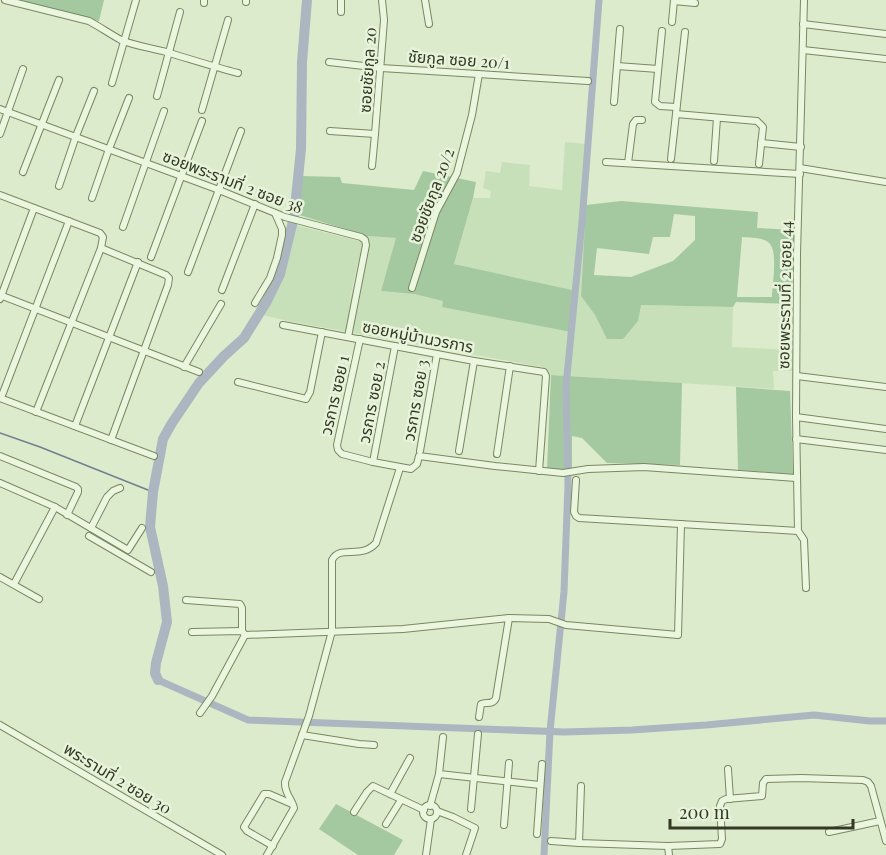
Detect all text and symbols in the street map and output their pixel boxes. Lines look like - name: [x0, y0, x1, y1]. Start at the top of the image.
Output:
- street label: ซอยชัยกูล 20: [354, 26, 380, 114]
- street label: ชัยกูล ซอย 20/1: [408, 45, 511, 73]
- street label: ซอยพระรามที่ 2 ซอย 38: [160, 145, 306, 217]
- street label: ซอยชัยกูล 20/2: [403, 145, 459, 245]
- street label: ซอยพระรามที่ 2 ซอย 44: [772, 221, 796, 369]
- street label: ซอยหมู่บ้านวรการ: [361, 315, 475, 357]
- street label: วรการ ซอย 1: [315, 353, 353, 437]
- street label: วรการ ซอย 3: [398, 358, 432, 442]
- street label: วรการ ซอย 2: [353, 359, 389, 445]
- street label: พระรามที่ 2 ซอย 30: [60, 738, 176, 818]
- scale bar: [670, 792, 853, 830]
- text: 200 m: [679, 800, 730, 824]

